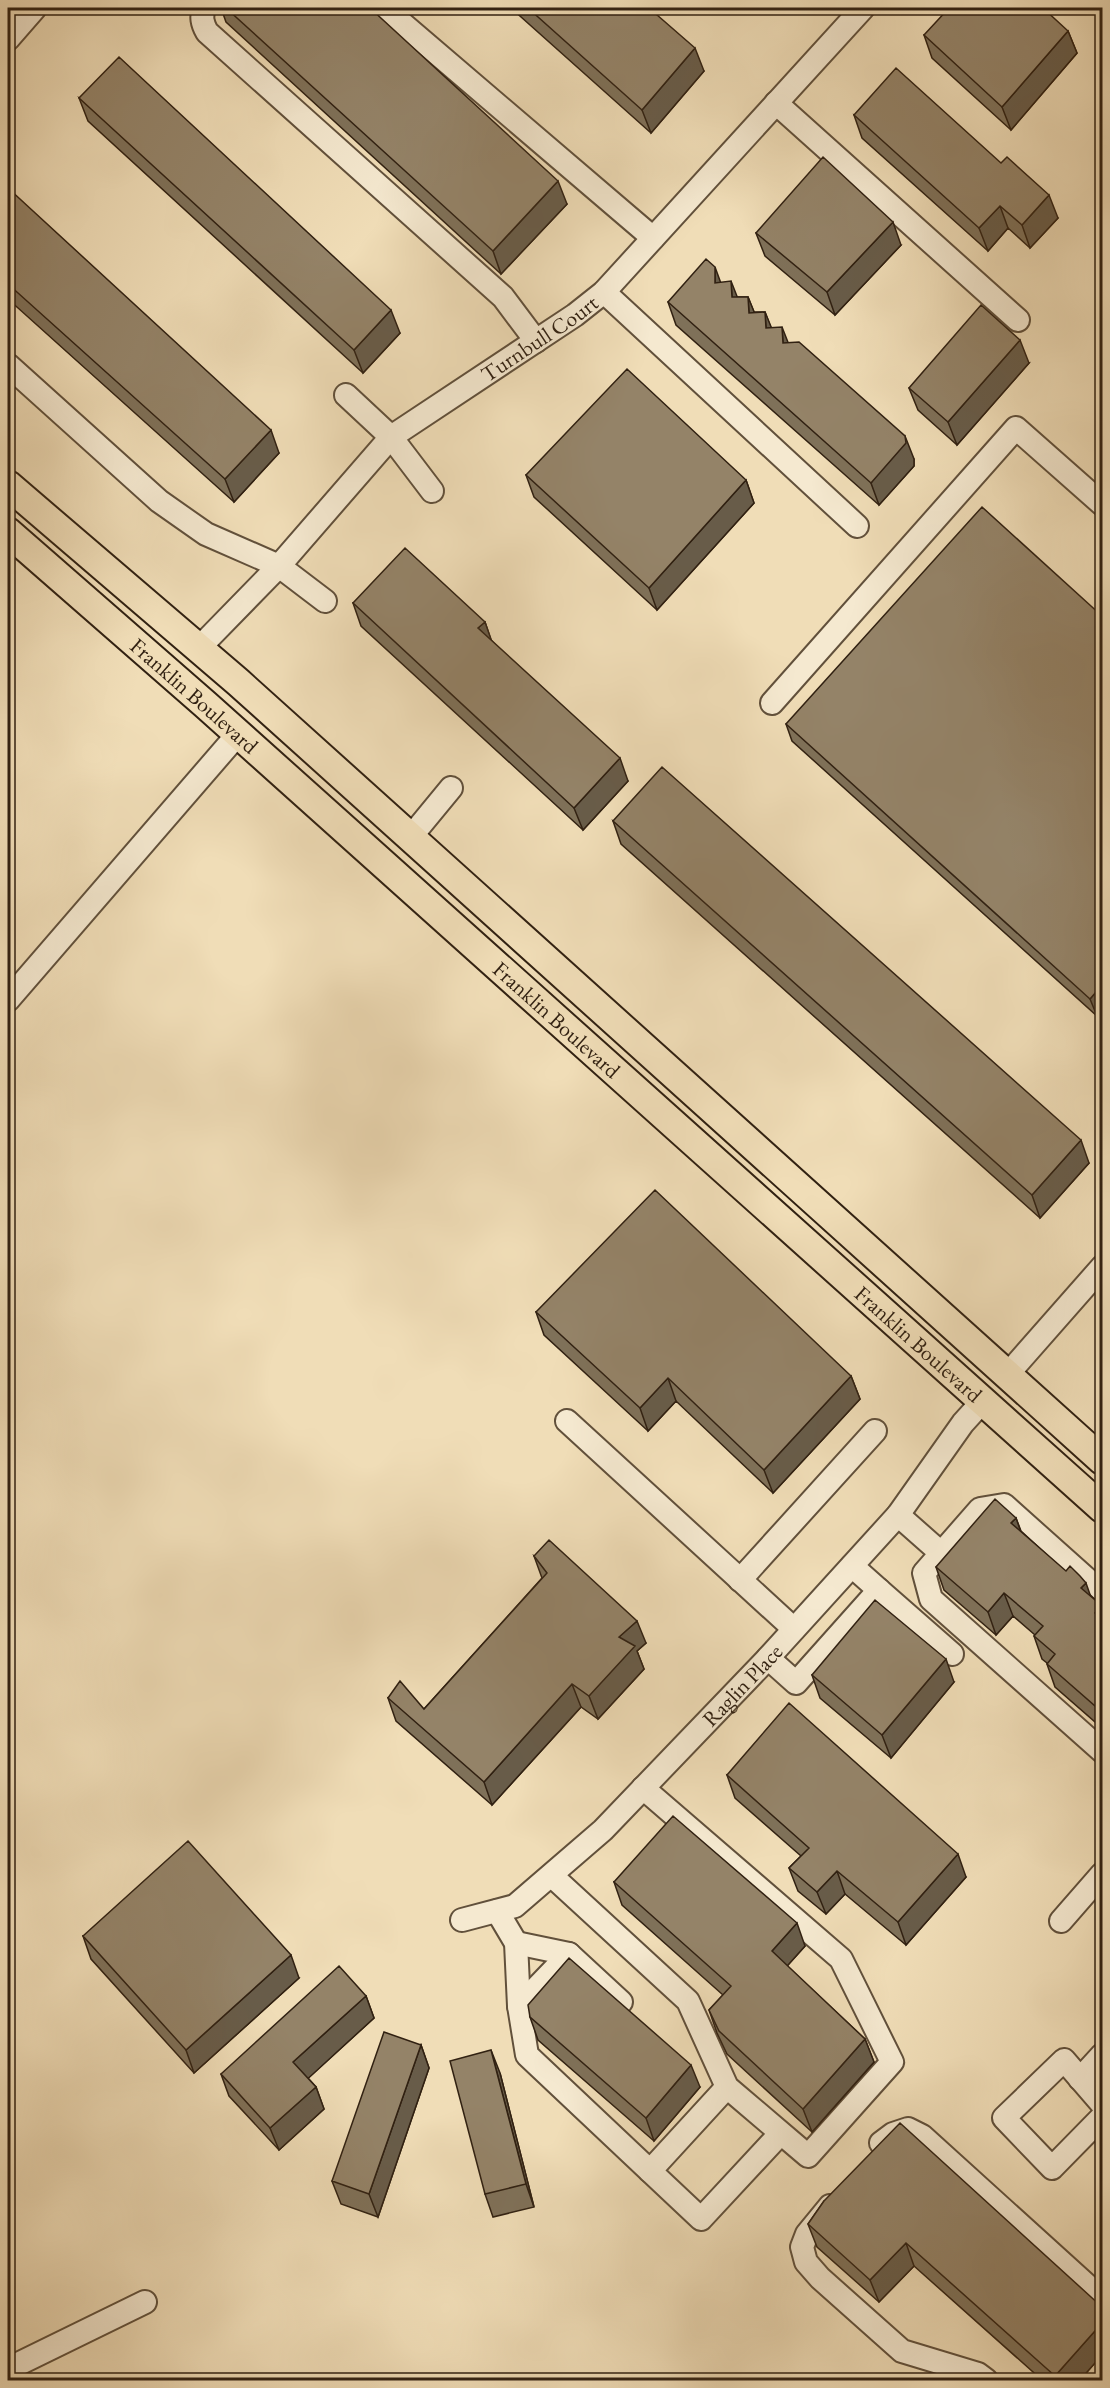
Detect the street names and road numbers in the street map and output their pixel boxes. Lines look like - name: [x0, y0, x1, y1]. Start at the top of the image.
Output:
- street label: Turnbull Court: [475, 288, 604, 388]
- street label: Franklin Boulevard: [124, 631, 266, 760]
- street label: Franklin Boulevard: [487, 955, 627, 1085]
- street label: Franklin Boulevard: [849, 1279, 989, 1409]
- street label: Raglin Place: [696, 1637, 789, 1733]

